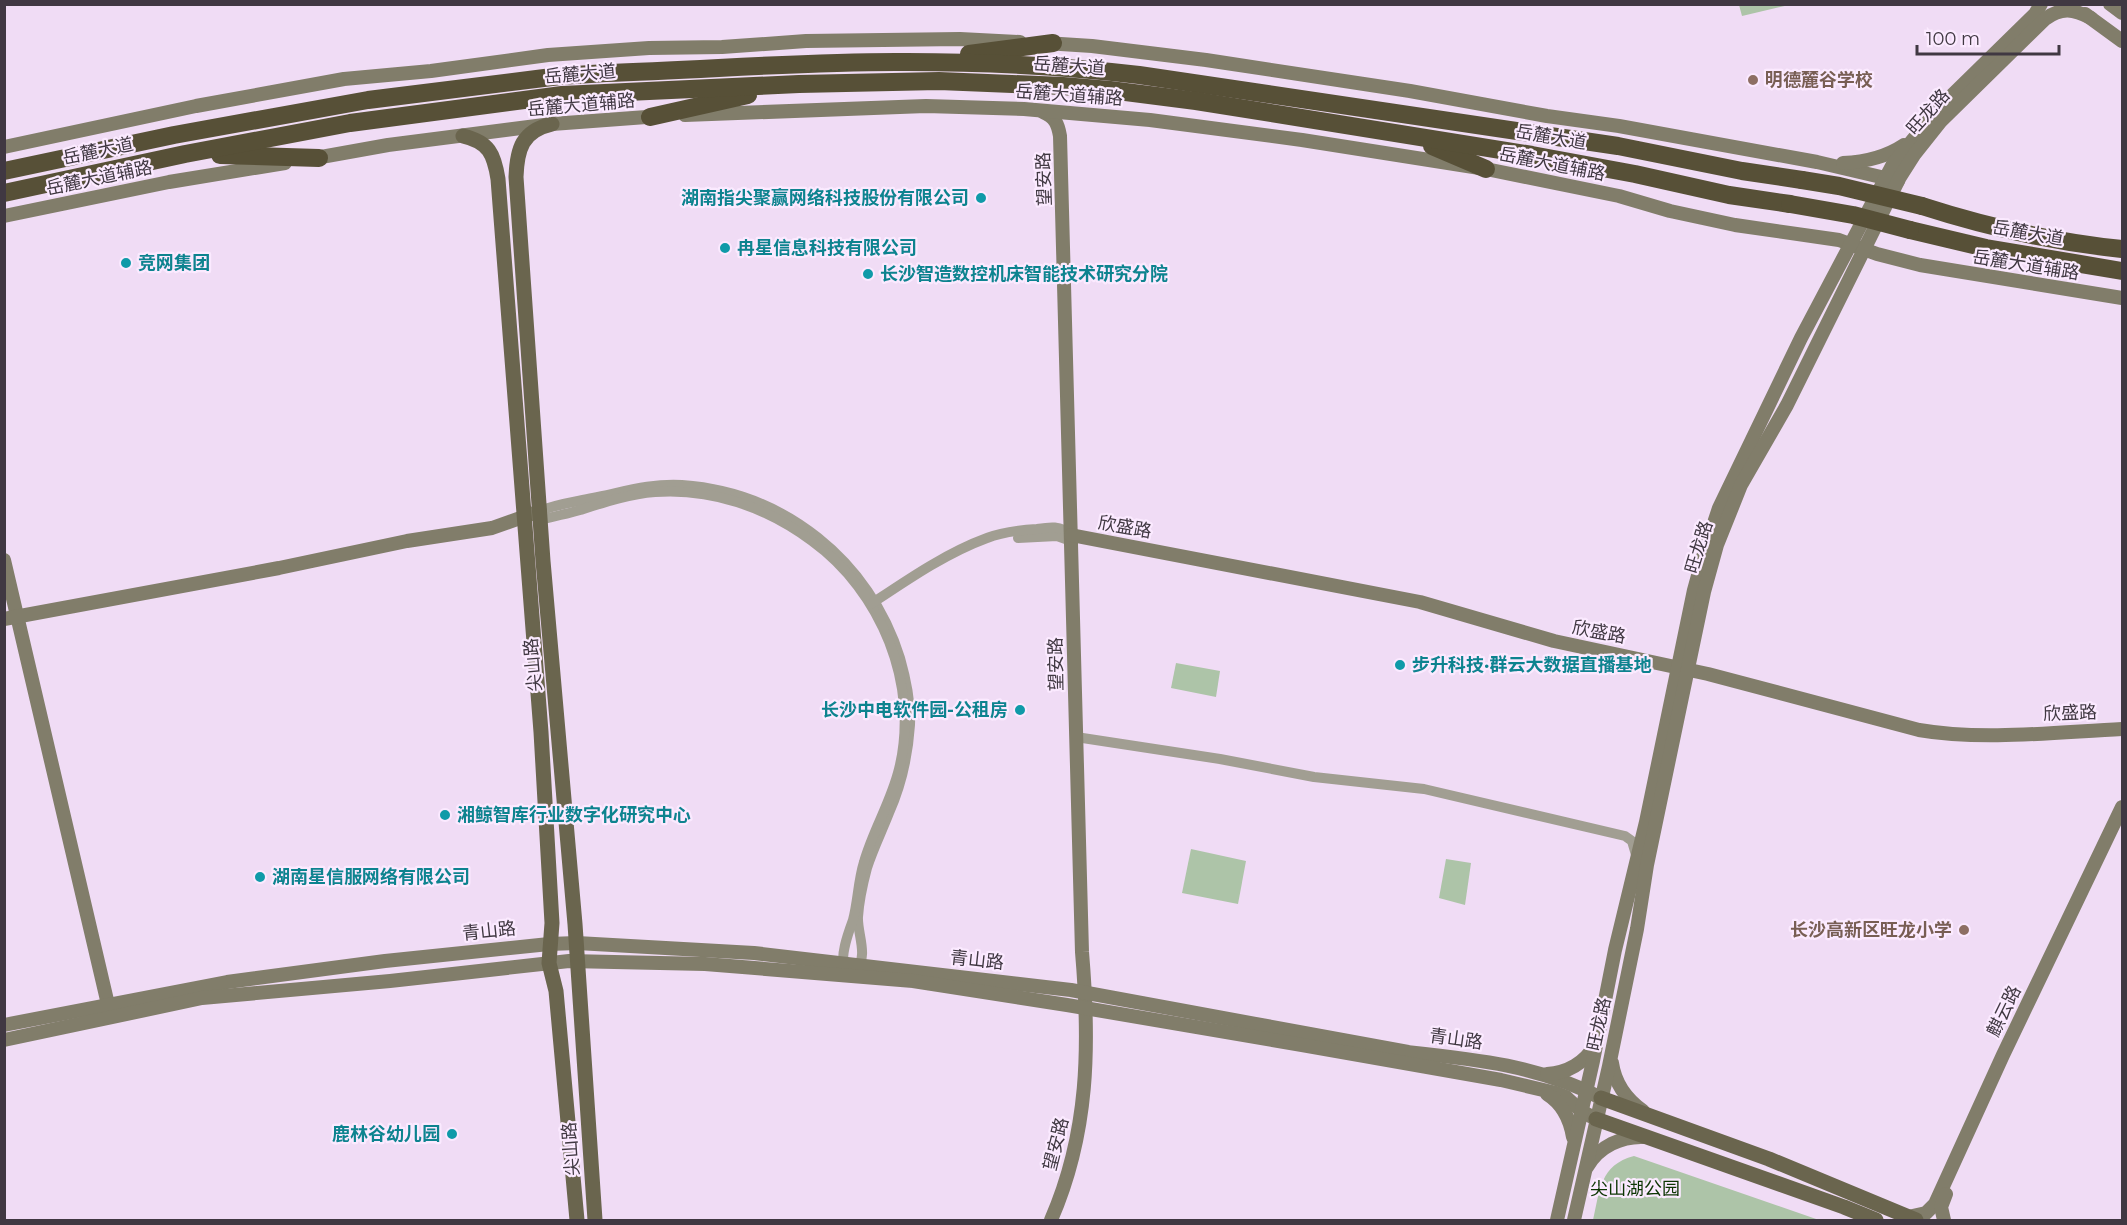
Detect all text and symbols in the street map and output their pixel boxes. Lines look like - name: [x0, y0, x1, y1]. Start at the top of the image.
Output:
- scale bar: [1917, 18, 2060, 56]
- text: 100 m: [1926, 28, 1980, 50]
- street label: 岳麓大道: [1032, 53, 1106, 79]
- street label: 岳麓大道: [543, 60, 617, 88]
- place label: 明德麓谷学校: [1765, 69, 1873, 91]
- marker: 明德麓谷学校: [1746, 73, 1760, 87]
- street label: 岳麓大道辅路: [1014, 80, 1124, 110]
- street label: 旺龙路: [1902, 85, 1954, 139]
- street label: 岳麓大道辅路: [526, 89, 636, 121]
- street label: 岳麓大道: [1514, 120, 1588, 154]
- street label: 岳麓大道: [60, 133, 136, 169]
- street label: 岳麓大道辅路: [1497, 143, 1607, 185]
- street label: 望安路: [1032, 152, 1056, 206]
- street label: 岳麓大道辅路: [44, 156, 154, 200]
- place label: 湖南指尖聚赢网络科技股份有限公司: [681, 187, 969, 209]
- marker: 湖南指尖聚赢网络科技股份有限公司: [974, 191, 988, 205]
- street label: 岳麓大道: [1991, 216, 2065, 250]
- place label: 冉星信息科技有限公司: [737, 237, 917, 259]
- marker: 冉星信息科技有限公司: [718, 241, 732, 255]
- street label: 岳麓大道辅路: [1971, 246, 2081, 284]
- place label: 竞网集团: [138, 252, 210, 274]
- marker: 竞网集团: [119, 256, 133, 270]
- place label: 长沙智造数控机床智能技术研究分院: [880, 263, 1168, 285]
- marker: 长沙智造数控机床智能技术研究分院: [861, 267, 875, 281]
- street label: 欣盛路: [1097, 511, 1153, 543]
- street label: 旺龙路: [1681, 518, 1717, 576]
- street label: 欣盛路: [1570, 616, 1628, 648]
- street label: 尖山路: [520, 637, 546, 693]
- street label: 望安路: [1045, 637, 1067, 691]
- place label: 步升科技·群云大数据直播基地: [1412, 654, 1651, 676]
- marker: 步升科技·群云大数据直播基地: [1393, 658, 1407, 672]
- place label: 长沙中电软件园-公租房: [821, 699, 1008, 721]
- street label: 欣盛路: [2043, 701, 2097, 725]
- marker: 长沙中电软件园-公租房: [1013, 703, 1027, 717]
- place label: 湘鲸智库行业数字化研究中心: [457, 804, 691, 826]
- marker: 湘鲸智库行业数字化研究中心: [438, 808, 452, 822]
- place label: 湖南星信服网络有限公司: [272, 866, 470, 888]
- marker: 湖南星信服网络有限公司: [253, 870, 267, 884]
- street label: 青山路: [461, 917, 517, 945]
- place label: 长沙高新区旺龙小学: [1790, 919, 1952, 941]
- marker: 长沙高新区旺龙小学: [1957, 923, 1971, 937]
- street label: 青山路: [949, 946, 1005, 974]
- street label: 麒云路: [1982, 982, 2026, 1040]
- street label: 旺龙路: [1583, 995, 1615, 1053]
- street label: 青山路: [1428, 1024, 1484, 1054]
- street label: 望安路: [1039, 1115, 1073, 1173]
- street label: 尖山路: [558, 1121, 584, 1177]
- place label: 鹿林谷幼儿园: [332, 1123, 440, 1145]
- marker: 鹿林谷幼儿园: [445, 1127, 459, 1141]
- park label: 尖山湖公园: [1590, 1178, 1680, 1200]

